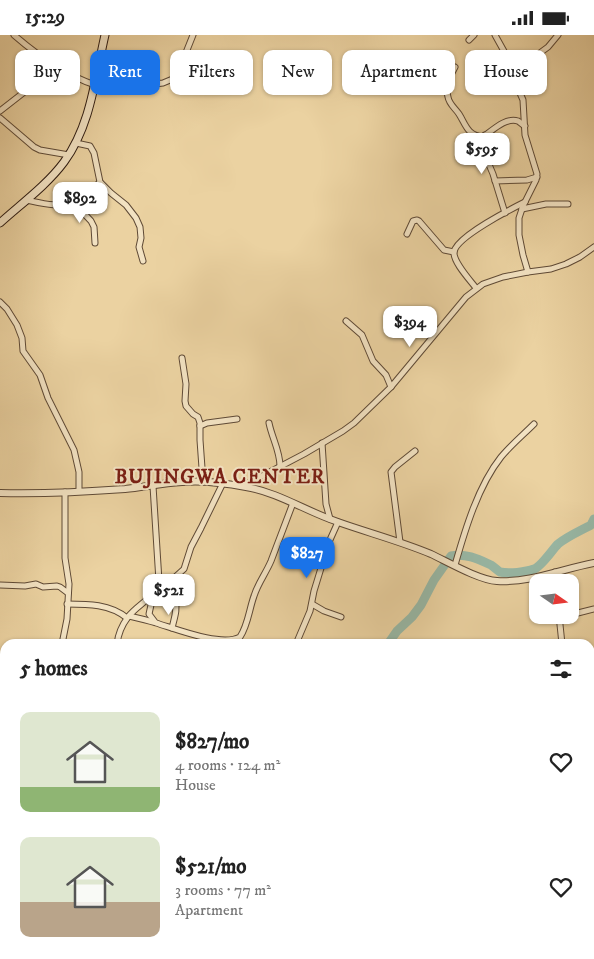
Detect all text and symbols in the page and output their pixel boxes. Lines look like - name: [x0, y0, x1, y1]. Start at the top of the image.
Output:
- text: 15:29: [25, 6, 65, 29]
- chip: Buy: [15, 50, 80, 95]
- chip: Rent: [90, 50, 160, 95]
- chip: Filters: [170, 50, 253, 95]
- chip: New: [263, 50, 332, 95]
- chip: Apartment: [342, 50, 455, 95]
- chip: House: [465, 50, 547, 95]
- pin: $595: [452, 133, 512, 175]
- text: $595: [466, 139, 498, 159]
- pin: $892: [50, 181, 110, 224]
- text: $892: [64, 188, 96, 208]
- pin: $394: [380, 305, 440, 348]
- text: $394: [394, 312, 426, 332]
- district label: BUJINGWA CENTER: [115, 465, 325, 490]
- pin: $827: [277, 537, 337, 579]
- text: $827: [291, 543, 323, 563]
- pin: $521: [139, 573, 199, 616]
- north arrow: [529, 574, 579, 624]
- map controls: [529, 574, 579, 624]
- text: $521: [154, 580, 184, 600]
- icon: filters: [547, 655, 575, 683]
- text: 5 homes: [20, 656, 88, 682]
- text: $827/mo: [175, 729, 249, 755]
- icon: home: [60, 732, 120, 792]
- icon: heart: [547, 748, 575, 776]
- text: 4 rooms · 124 m²: [175, 755, 280, 775]
- text: House: [175, 775, 216, 795]
- text: $521/mo: [175, 854, 247, 880]
- icon: home: [60, 857, 120, 917]
- icon: heart: [547, 873, 575, 901]
- text: 3 rooms · 77 m²: [175, 880, 271, 900]
- text: Apartment: [175, 900, 243, 920]

